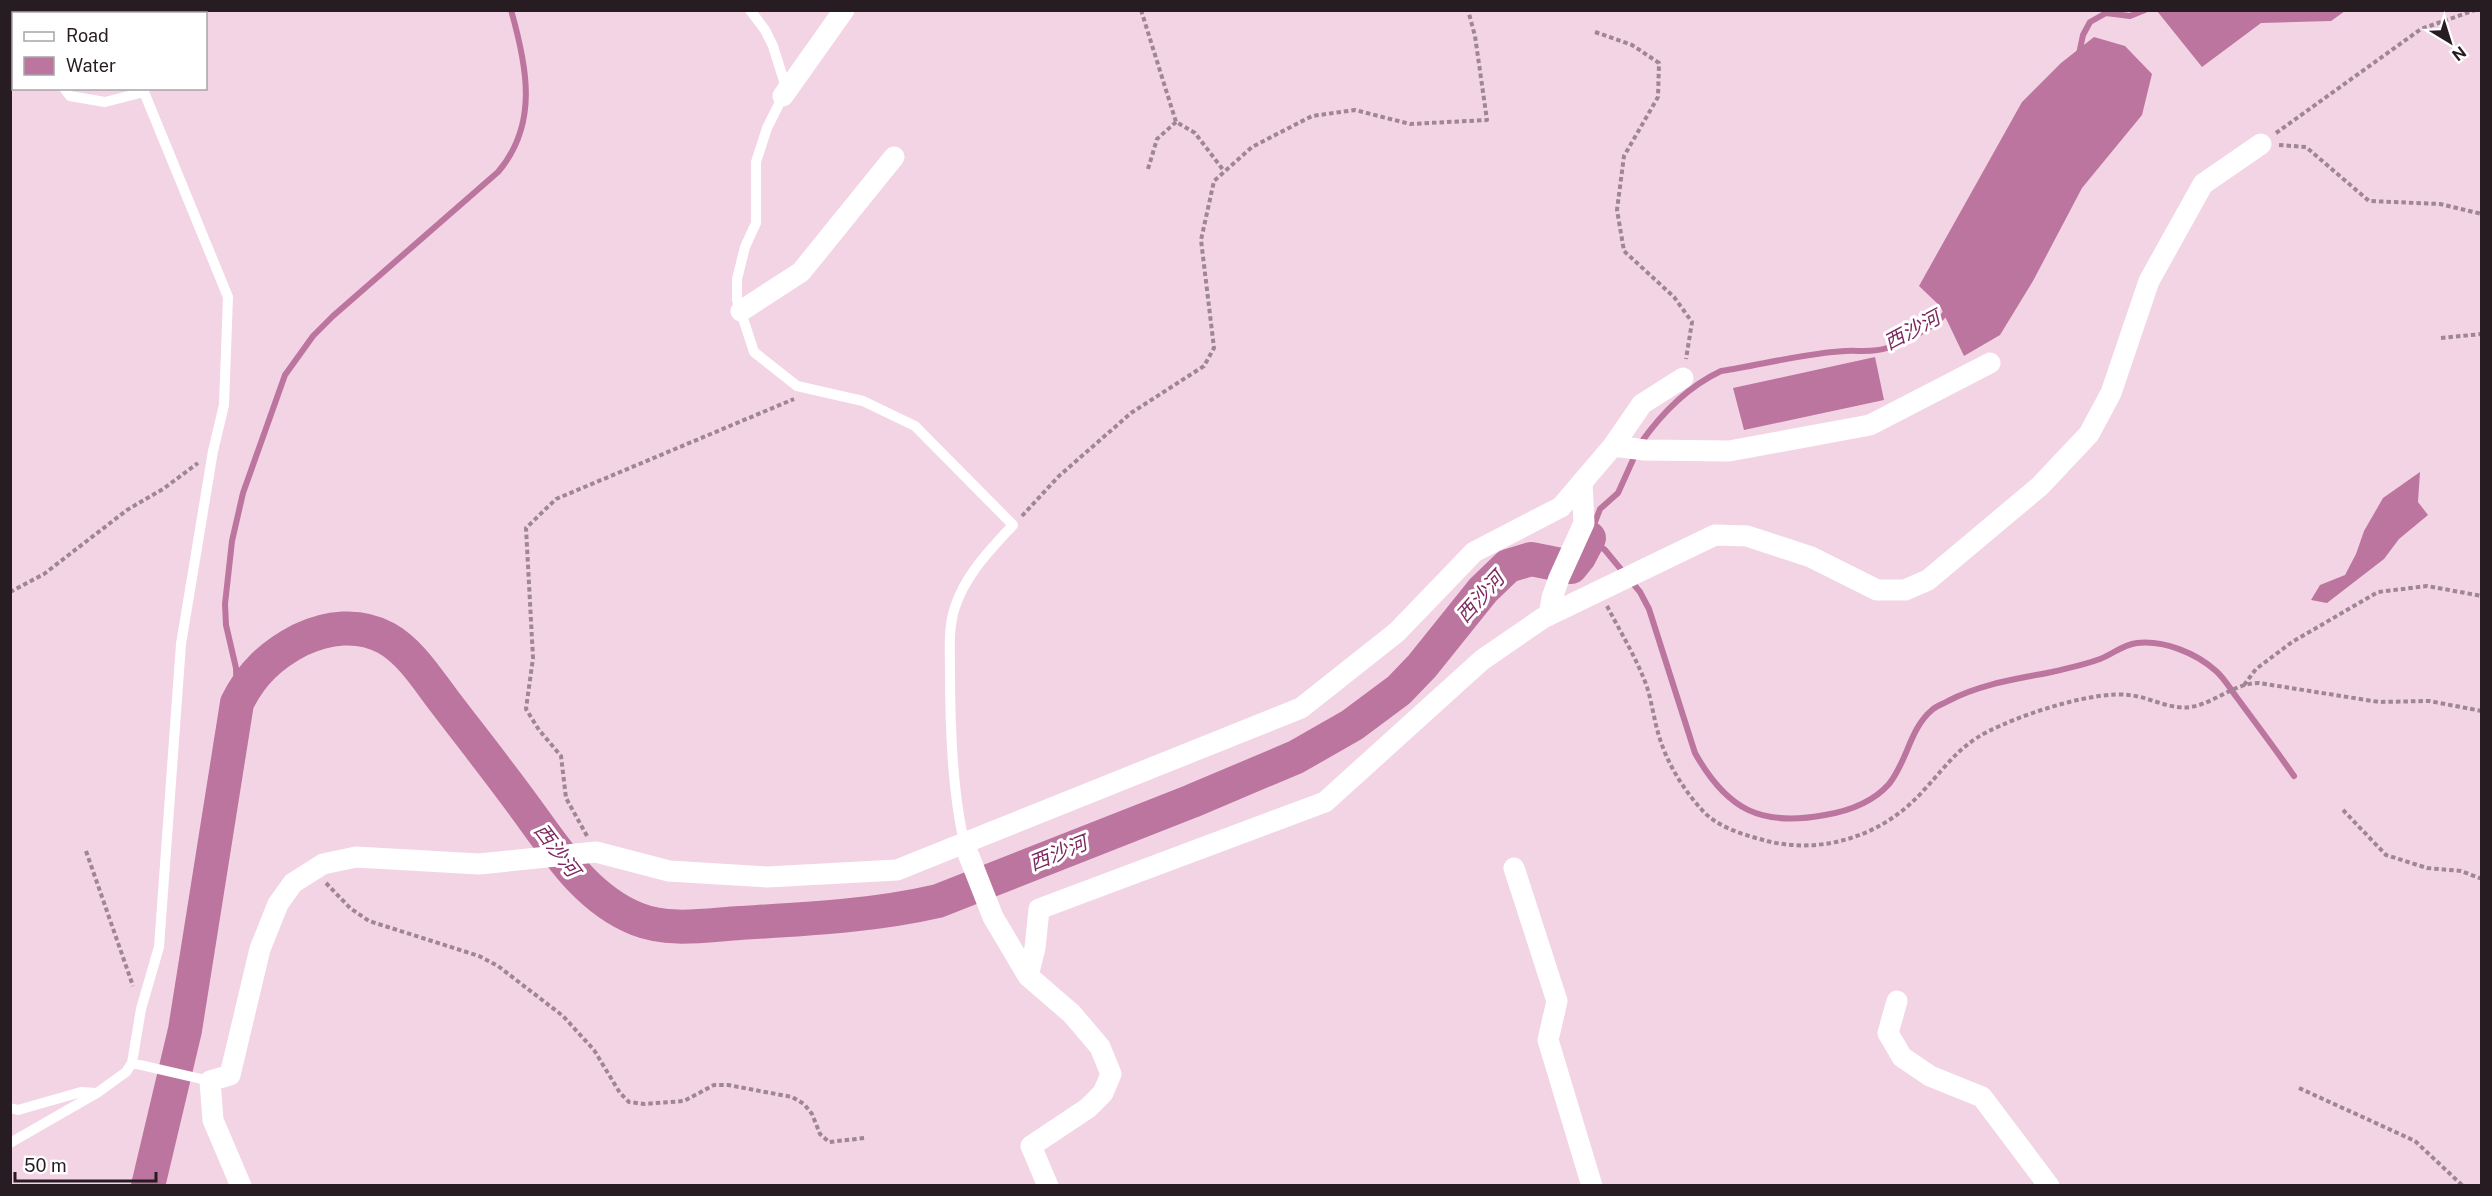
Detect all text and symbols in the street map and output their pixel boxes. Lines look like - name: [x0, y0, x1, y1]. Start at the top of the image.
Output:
- legend: [12, 12, 207, 90]
- north arrow: [2420, 12, 2480, 72]
- text: Road: [66, 25, 109, 46]
- text: N: [2448, 42, 2470, 65]
- text: Water: [66, 55, 116, 76]
- water label: 西沙河: [1880, 303, 1948, 355]
- water label: 西沙河: [1451, 564, 1512, 627]
- water label: 西沙河: [529, 819, 587, 884]
- water label: 西沙河: [1026, 829, 1094, 875]
- scale bar: [15, 1145, 156, 1183]
- text: 50 m: [24, 1155, 67, 1176]

